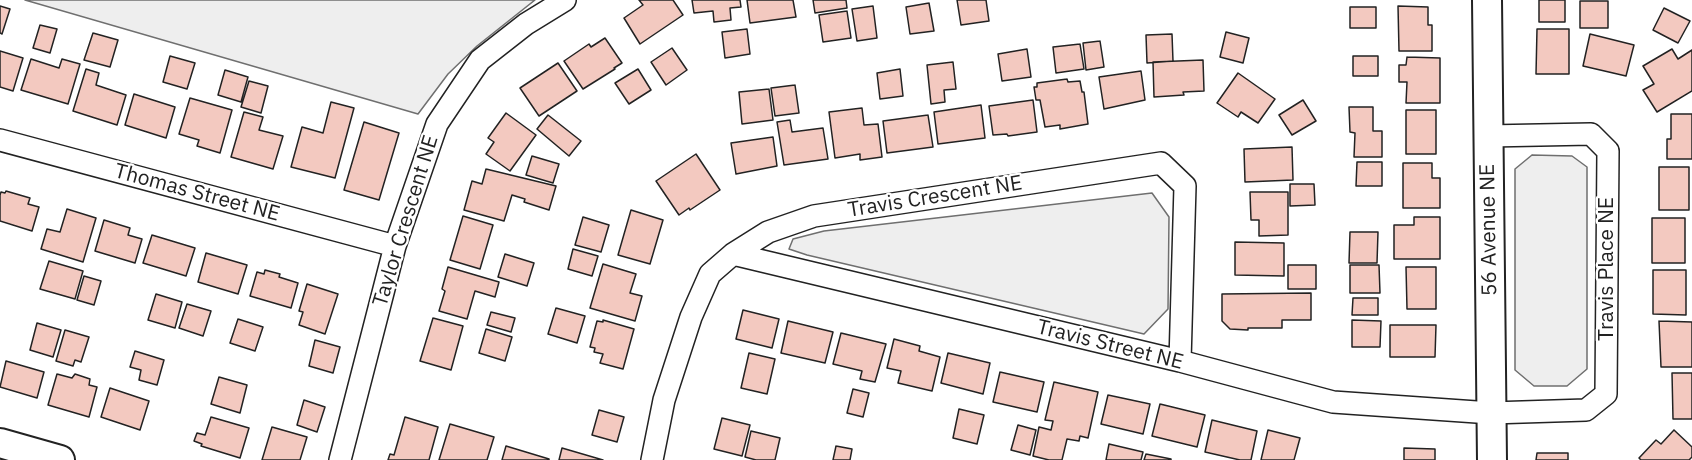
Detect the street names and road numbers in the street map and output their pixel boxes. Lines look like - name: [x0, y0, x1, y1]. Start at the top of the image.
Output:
- street label: Taylor Crescent NE: [368, 132, 444, 310]
- street label: Thomas Street NE: [112, 159, 282, 227]
- street label: 56 Avenue NE: [1475, 164, 1503, 296]
- street label: Travis Crescent NE: [846, 171, 1024, 223]
- street label: Travis Place NE: [1594, 197, 1620, 341]
- street label: Travis Street NE: [1034, 315, 1186, 375]

